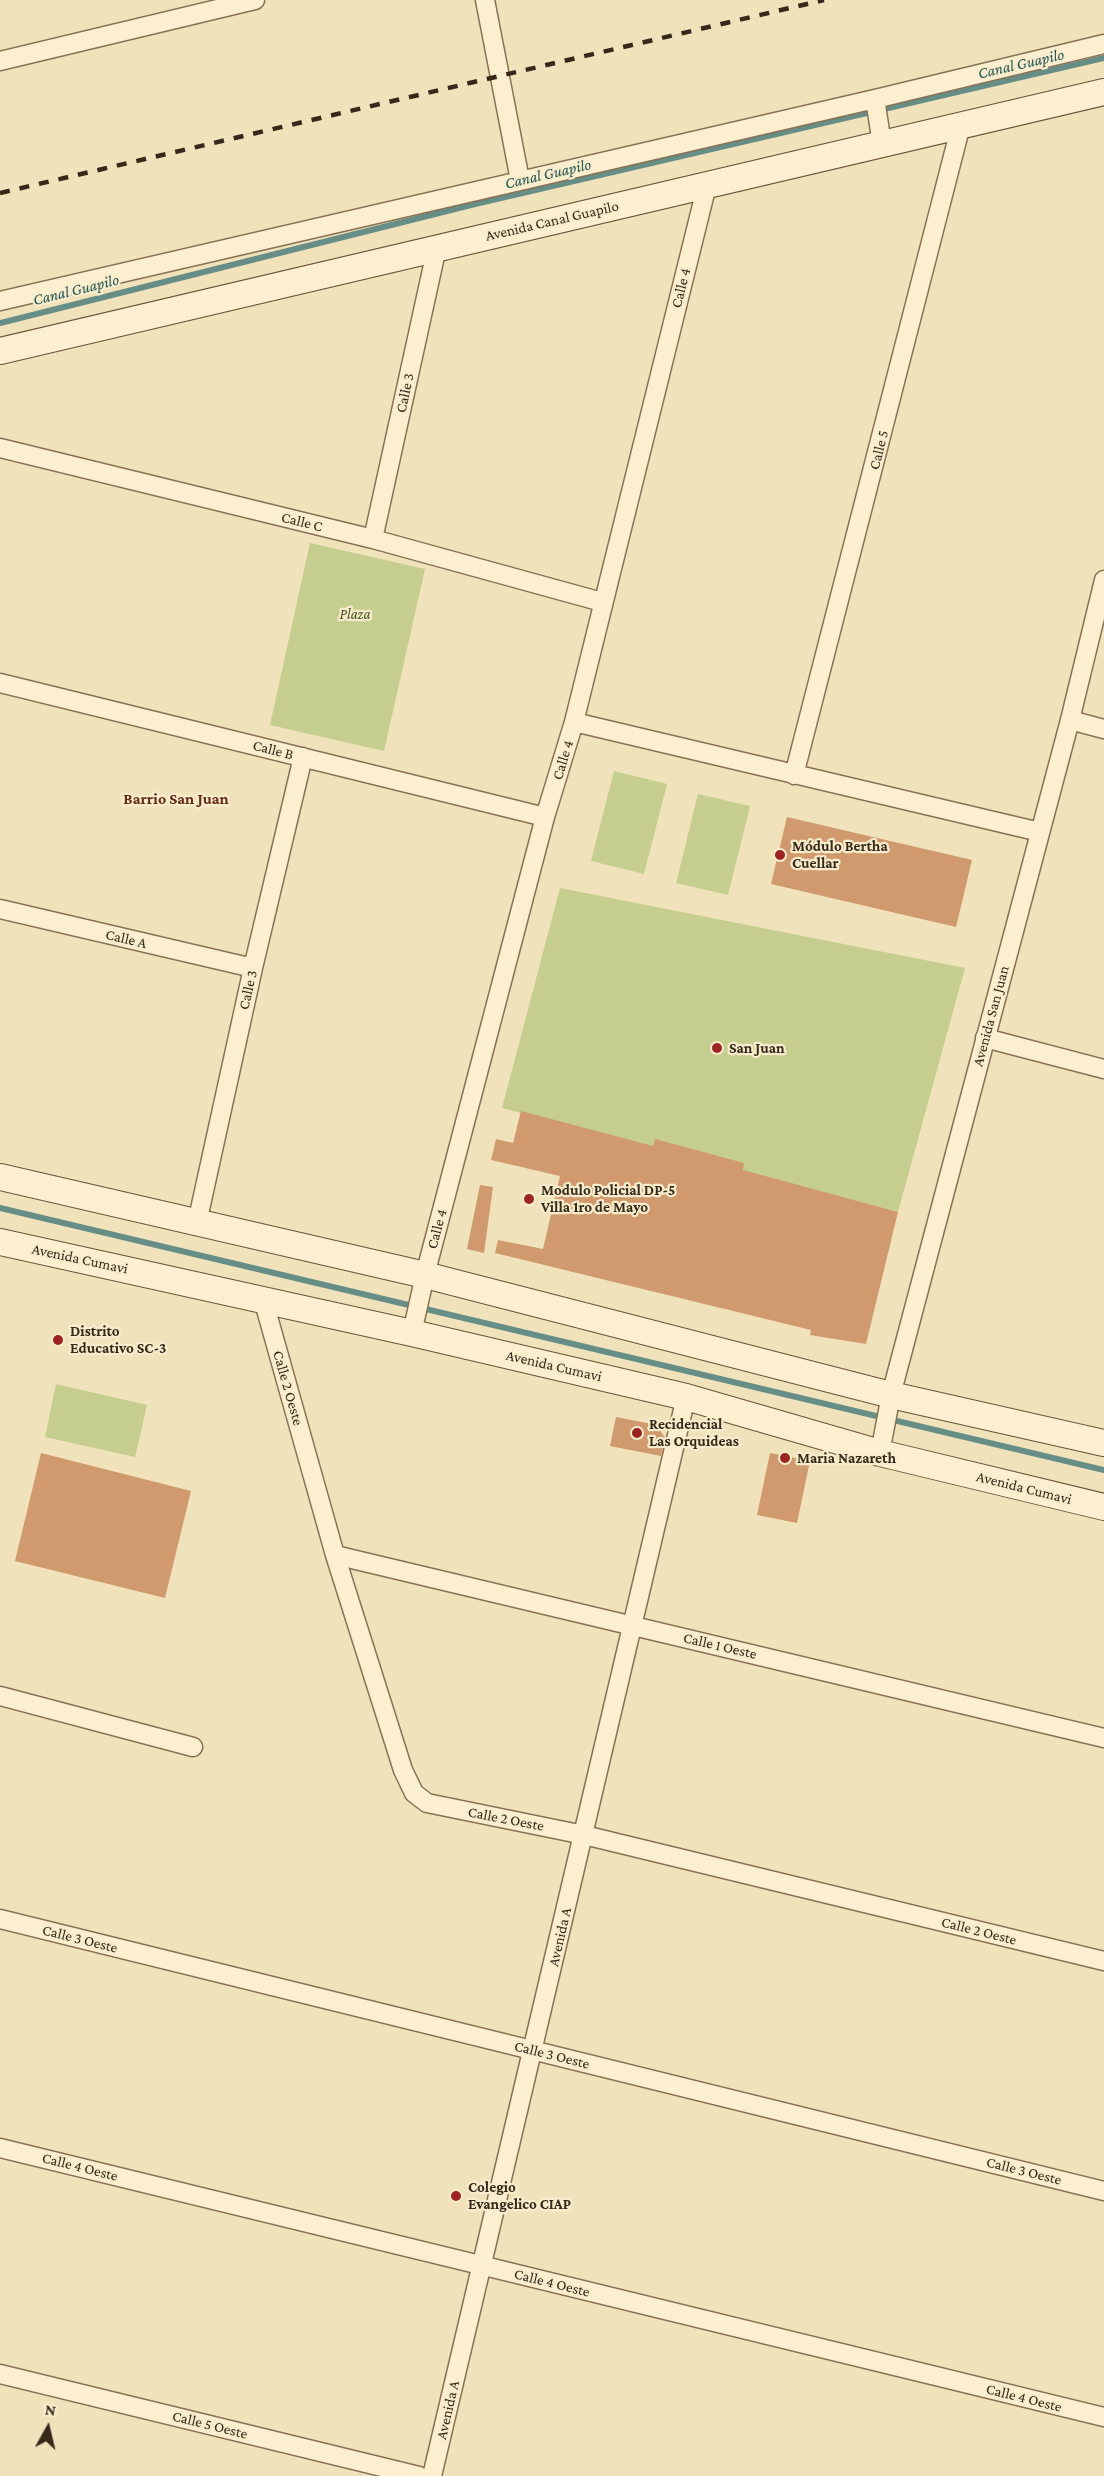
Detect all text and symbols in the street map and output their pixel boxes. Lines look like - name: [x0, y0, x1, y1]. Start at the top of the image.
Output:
- water label: Canal Guapilo: [976, 45, 1066, 83]
- water label: Canal Guapilo: [503, 155, 593, 193]
- street label: Avenida Canal Guapilo: [484, 197, 620, 245]
- street label: Calle 4: [667, 266, 695, 310]
- water label: Canal Guapilo: [31, 270, 121, 310]
- street label: Calle 3: [392, 372, 418, 414]
- street label: Calle 5: [865, 428, 893, 472]
- street label: Calle C: [280, 508, 324, 536]
- park label: Plaza: [339, 605, 371, 623]
- street label: Calle B: [251, 736, 295, 764]
- street label: Calle 4: [548, 738, 578, 782]
- district label: Barrio San Juan: [123, 789, 229, 809]
- place label: Módulo Bertha Cuellar: [792, 837, 888, 872]
- marker: Módulo Bertha Cuellar: [773, 848, 787, 862]
- street label: Calle A: [104, 926, 148, 952]
- street label: Avenida San Juan: [969, 964, 1013, 1068]
- street label: Calle 3: [235, 968, 261, 1012]
- place label: San Juan: [729, 1039, 785, 1057]
- marker: San Juan: [710, 1041, 724, 1055]
- place label: Modulo Policial DP-5 Villa 1ro de Mayo: [541, 1181, 675, 1216]
- marker: Modulo Policial DP-5 Villa 1ro de Mayo: [522, 1192, 536, 1206]
- street label: Calle 4: [423, 1207, 451, 1251]
- street label: Avenida Cumavi: [30, 1240, 130, 1278]
- place label: Distrito Educativo SC-3: [70, 1322, 166, 1357]
- marker: Distrito Educativo SC-3: [51, 1333, 65, 1347]
- street label: Avenida Cumavi: [504, 1346, 604, 1386]
- street label: Calle 2 Oeste: [269, 1349, 307, 1427]
- place label: Recidencial Las Orquideas: [649, 1415, 739, 1450]
- marker: Recidencial Las Orquideas: [630, 1426, 644, 1440]
- place label: Maria Nazareth: [797, 1449, 896, 1467]
- marker: Maria Nazareth: [778, 1451, 792, 1465]
- street label: Avenida Cumavi: [974, 1467, 1074, 1509]
- street label: Calle 1 Oeste: [682, 1629, 758, 1663]
- street label: Calle 2 Oeste: [467, 1803, 545, 1835]
- street label: Avenida A: [545, 1906, 575, 1968]
- street label: Calle 2 Oeste: [939, 1913, 1019, 1949]
- street label: Calle 3 Oeste: [41, 1921, 119, 1957]
- street label: Calle 3 Oeste: [513, 2037, 591, 2073]
- street label: Calle 4 Oeste: [40, 2149, 120, 2185]
- street label: Calle 3 Oeste: [985, 2153, 1063, 2189]
- place label: Colegio Evangelico CIAP: [468, 2178, 571, 2213]
- marker: Colegio Evangelico CIAP: [449, 2189, 463, 2203]
- street label: Calle 4 Oeste: [512, 2265, 592, 2301]
- street label: Avenida A: [433, 2379, 463, 2441]
- street label: Calle 4 Oeste: [984, 2380, 1064, 2416]
- north arrow: [18, 2398, 78, 2458]
- text: N: [44, 2401, 57, 2419]
- street label: Calle 5 Oeste: [171, 2407, 249, 2443]

